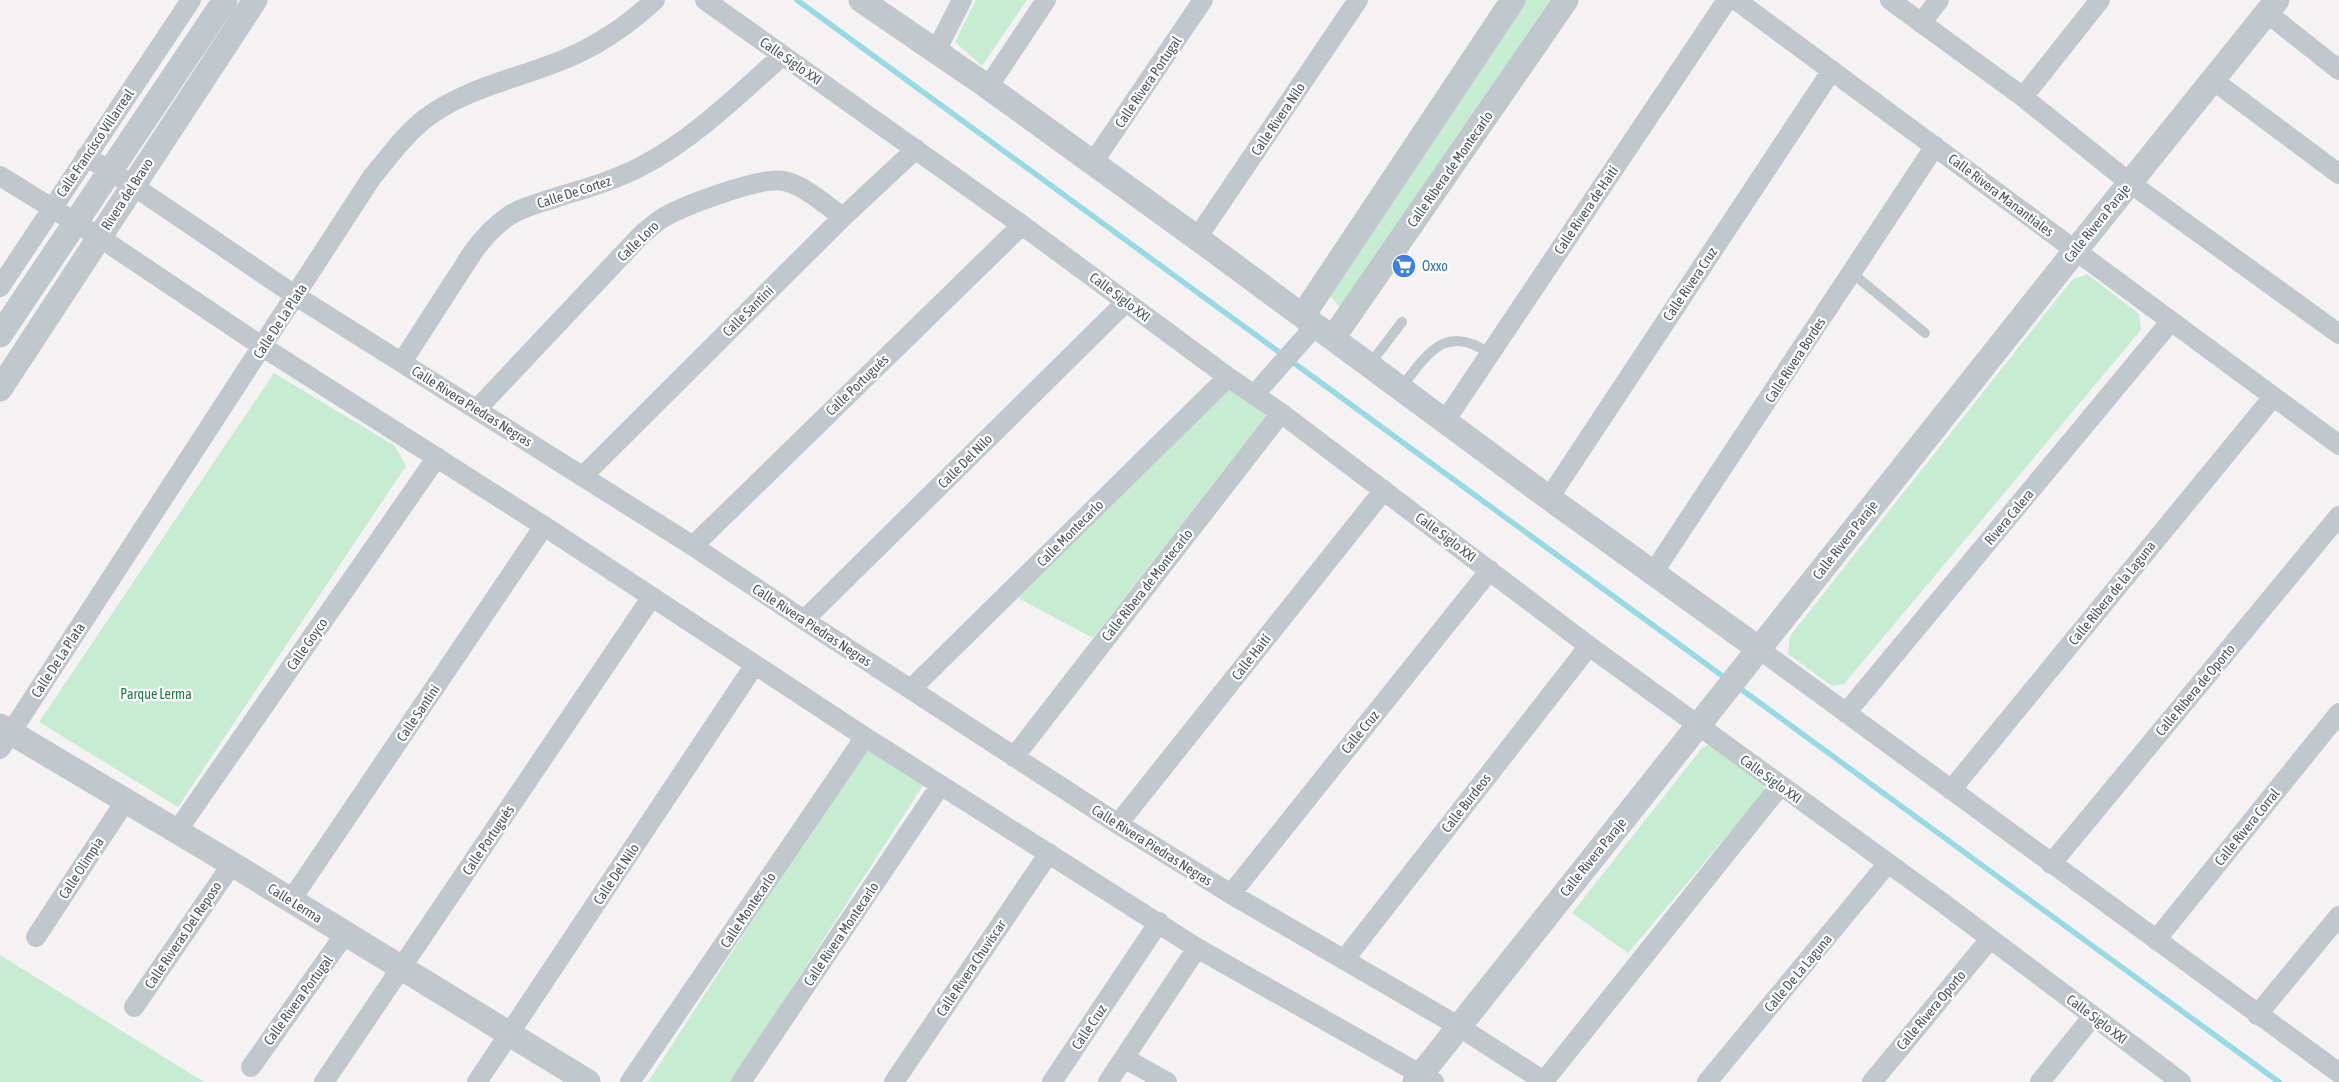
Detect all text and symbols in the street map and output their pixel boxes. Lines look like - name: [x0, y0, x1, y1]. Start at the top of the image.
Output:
- street label: Calle Rivera Portugal: [1111, 33, 1185, 131]
- street label: Calle Siglo XXI: [757, 34, 825, 88]
- street label: Calle Rivera Nilo: [1248, 80, 1308, 158]
- street label: Calle Francisco Villarreal: [53, 86, 137, 200]
- street label: Calle Ribera de Montecarlo: [1404, 108, 1496, 230]
- street label: Calle Rivera Manantiales: [1945, 150, 2057, 240]
- street label: Rivera del Bravo: [98, 155, 156, 233]
- street label: Calle Rivera de Haití: [1551, 163, 1621, 257]
- street label: Calle De Cortez: [535, 173, 613, 211]
- street label: Calle Rivera Paraje: [2061, 181, 2133, 265]
- street label: Calle Loro: [614, 218, 662, 264]
- street label: Calle Rivera Cruz: [1660, 244, 1720, 324]
- supermarket icon: Oxxo: [1391, 253, 1417, 279]
- place label: Oxxo: [1422, 258, 1448, 274]
- street label: Calle Siglo XXI: [1087, 269, 1153, 325]
- street label: Calle De La Plata: [250, 281, 310, 361]
- street label: Calle Santini: [719, 282, 777, 340]
- street label: Calle Rivera Bordes: [1762, 314, 1828, 406]
- street label: Calle Portugués: [822, 351, 892, 419]
- street label: Calle Rivera Piedras Negras: [409, 362, 535, 450]
- street label: Calle Del Nilo: [935, 431, 995, 491]
- street label: Rivera Calera: [1981, 486, 2037, 548]
- street label: Calle Montecarlo: [1033, 496, 1107, 570]
- street label: Calle Rivera Paraje: [1809, 497, 1881, 583]
- street label: Calle Siglo XXI: [1413, 509, 1479, 565]
- street label: Calle Ribera de Montecarlo: [1098, 526, 1196, 644]
- street label: Calle Ribera de la Laguna: [2065, 538, 2159, 648]
- street label: Calle Rivera Piedras Negras: [749, 581, 875, 670]
- street label: Calle Goyco: [283, 615, 331, 673]
- street label: Calle De La Plata: [28, 620, 88, 700]
- street label: Calle Haití: [1228, 631, 1274, 683]
- street label: Calle Ribera de Oporto: [2152, 641, 2238, 739]
- street label: Calle Santini: [393, 682, 443, 744]
- park label: Parque Lerma: [120, 686, 192, 702]
- street label: Calle Cruz: [1338, 707, 1382, 757]
- street label: Calle Siglo XXI: [1737, 751, 1805, 807]
- street label: Calle Burdeos: [1438, 770, 1494, 836]
- street label: Calle Rivera Corral: [2211, 785, 2283, 869]
- street label: Calle Rivera Piedras Negras: [1089, 801, 1215, 889]
- street label: Calle Portugués: [459, 802, 517, 878]
- street label: Calle Rivera Paraje: [1557, 815, 1629, 899]
- street label: Calle Olimpia: [55, 834, 107, 902]
- street label: Calle Del Nilo: [590, 841, 642, 907]
- street label: Calle Montecarlo: [717, 869, 779, 951]
- street label: Calle Riveras Del Reposo: [141, 878, 225, 992]
- street label: Calle Rivera Montecarlo: [800, 879, 882, 989]
- street label: Calle Lerma: [265, 880, 325, 926]
- street label: Calle Rivera Chuviscar: [933, 916, 1010, 1019]
- street label: Calle De La Laguna: [1761, 931, 1835, 1015]
- street label: Calle Rivera Portugal: [260, 952, 336, 1048]
- street label: Calle Rivera Oporto: [1893, 967, 1969, 1053]
- street label: Calle Siglo XXI: [2064, 991, 2130, 1047]
- street label: Calle Cruz: [1068, 1002, 1110, 1052]

